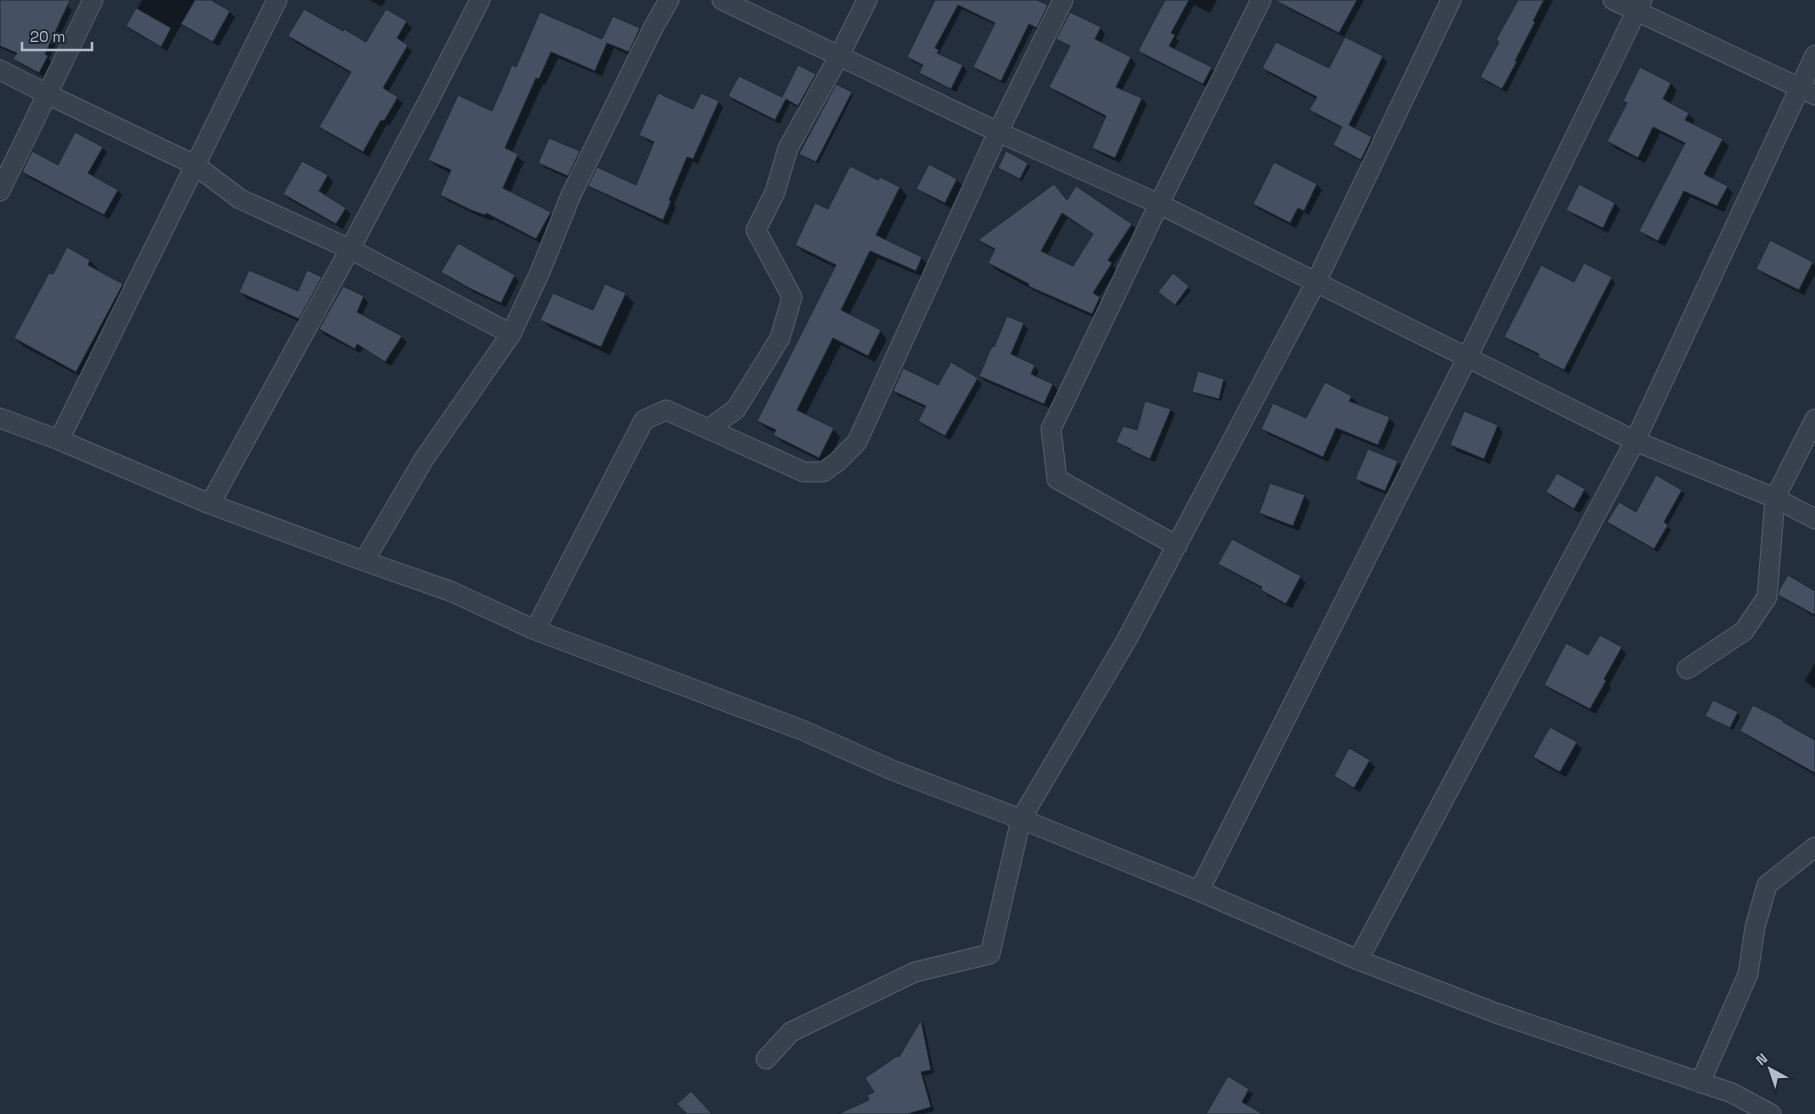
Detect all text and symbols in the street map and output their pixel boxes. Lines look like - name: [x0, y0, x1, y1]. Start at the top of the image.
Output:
- scale bar: [22, 20, 92, 52]
- text: 20 m: [30, 27, 65, 46]
- north arrow: [1745, 1044, 1795, 1094]
- text: N: [1752, 1049, 1771, 1069]

